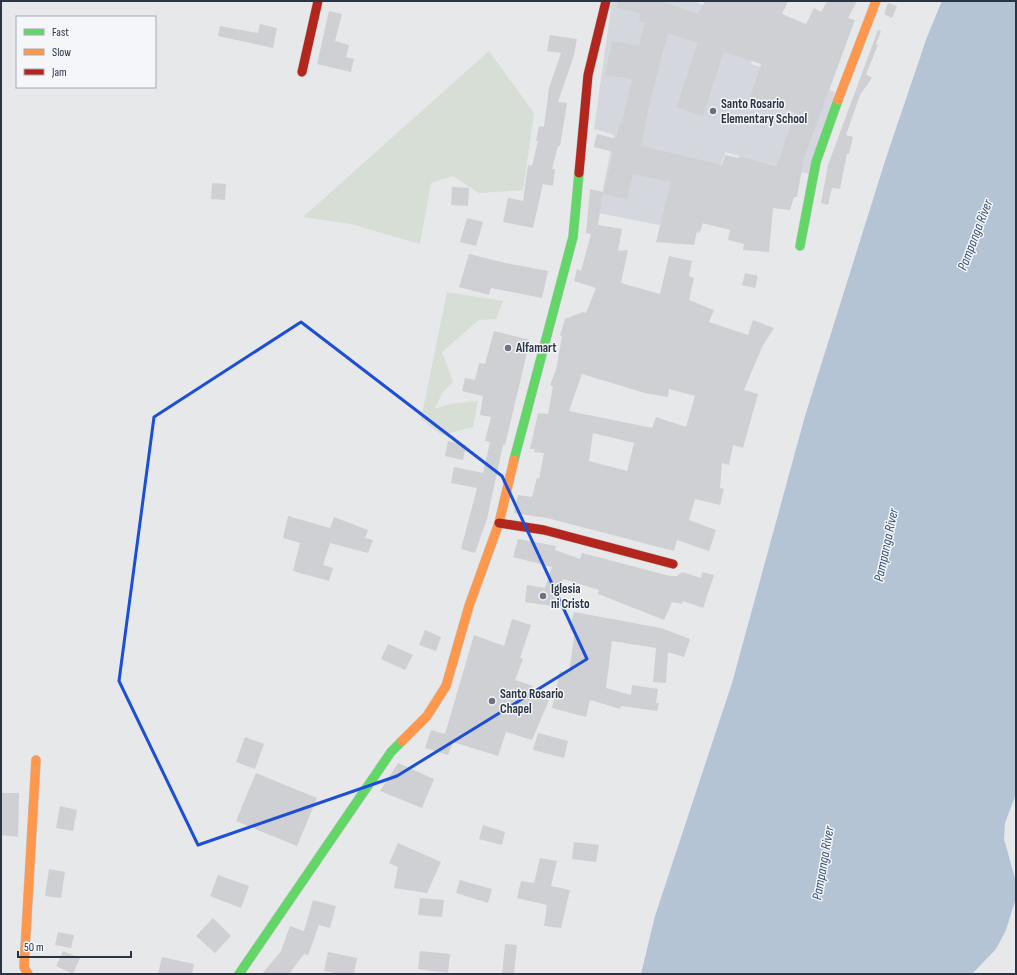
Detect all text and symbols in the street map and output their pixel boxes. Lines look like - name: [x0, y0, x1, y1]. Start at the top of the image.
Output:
- legend: [16, 16, 156, 88]
- text: Fast: [52, 25, 69, 40]
- text: Slow: [52, 45, 71, 60]
- text: Jam: [51, 65, 67, 80]
- place label: Santo Rosario Elementary School: [721, 96, 808, 127]
- marker: Santo Rosario Elementary School: [708, 106, 718, 116]
- water label: Pampanga River: [954, 196, 997, 273]
- place label: Alfamart: [515, 340, 557, 356]
- marker: Alfamart: [503, 343, 513, 353]
- water label: Pampanga River: [870, 506, 902, 583]
- place label: Iglesia ni Cristo: [551, 581, 590, 612]
- marker: Iglesia ni Cristo: [538, 591, 548, 601]
- place label: Santo Rosario Chapel: [500, 686, 564, 717]
- marker: Santo Rosario Chapel: [487, 696, 497, 706]
- water label: Pampanga River: [808, 824, 838, 901]
- scale bar: [18, 933, 131, 959]
- text: 50 m: [24, 940, 44, 955]

